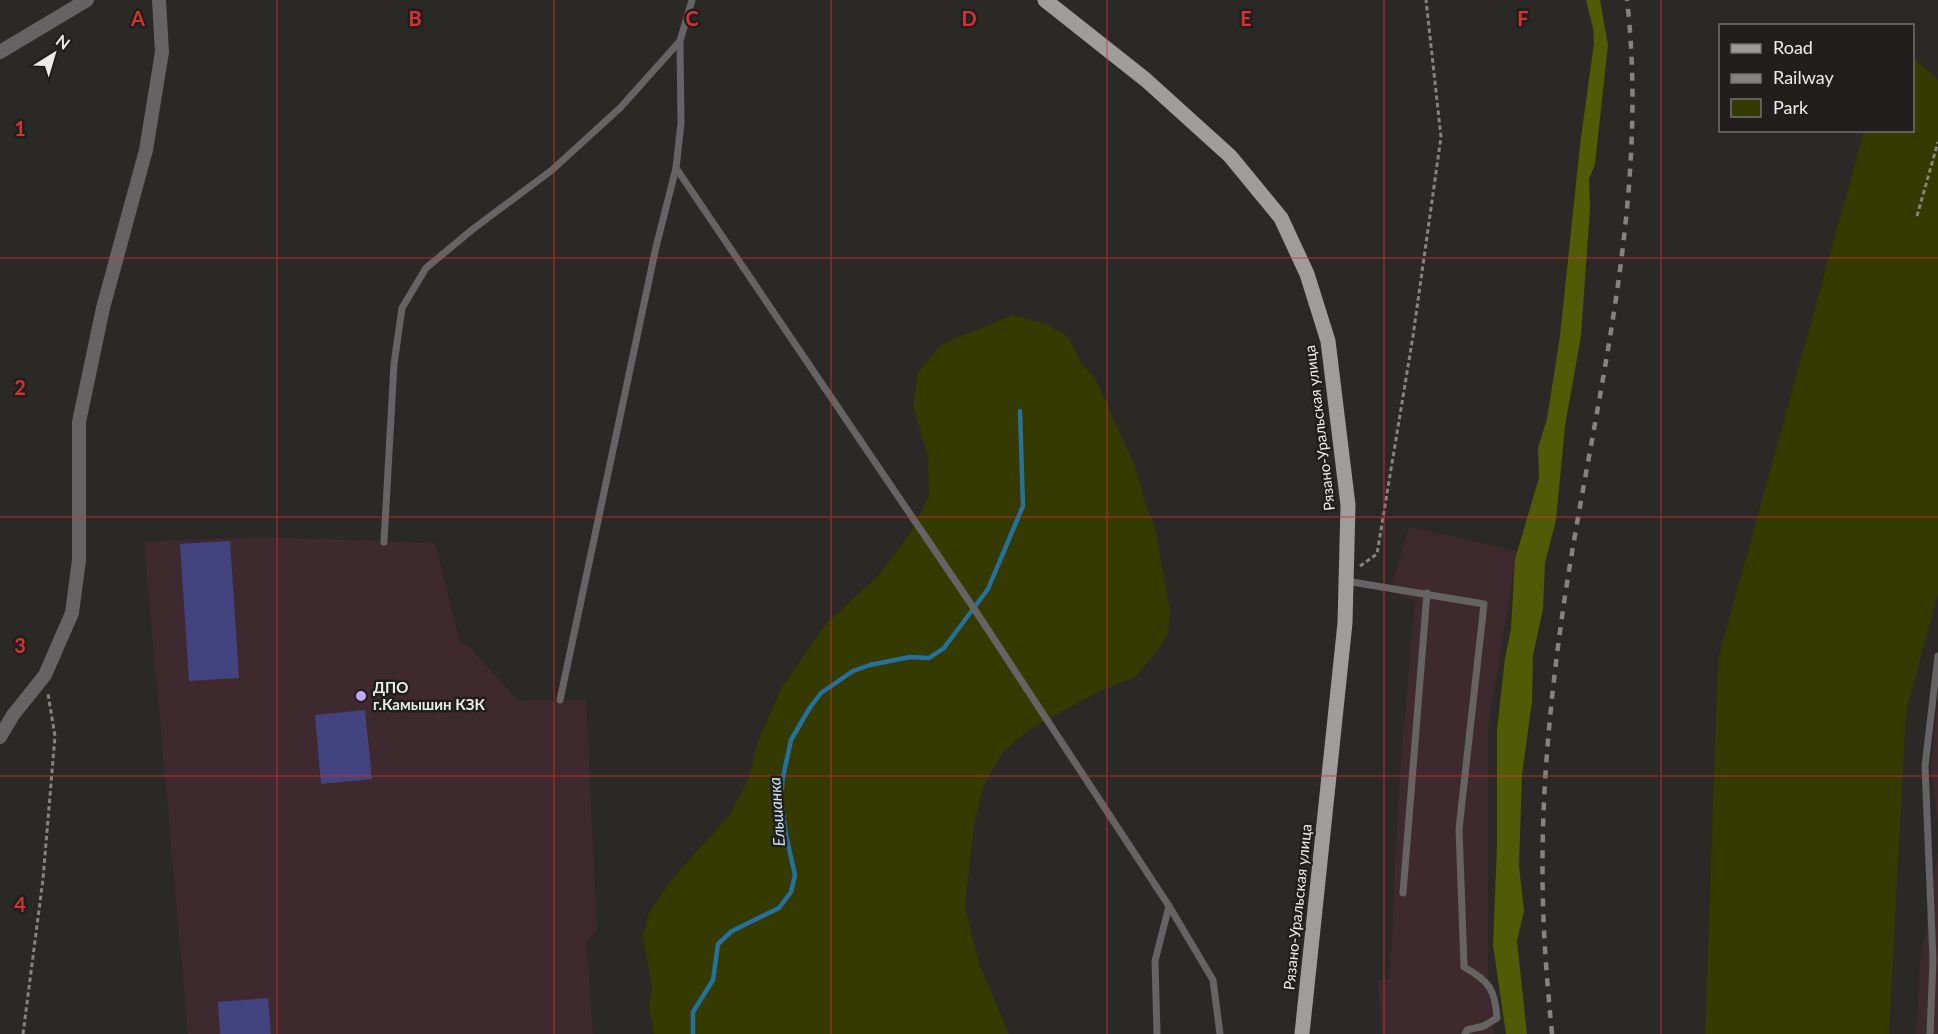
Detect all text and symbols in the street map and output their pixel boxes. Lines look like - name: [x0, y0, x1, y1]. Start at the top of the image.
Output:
- text: A: [130, 6, 145, 30]
- text: B: [408, 6, 422, 30]
- text: C: [685, 6, 699, 30]
- text: D: [961, 6, 977, 30]
- text: E: [1240, 6, 1252, 30]
- text: F: [1517, 6, 1529, 30]
- north arrow: [24, 24, 84, 84]
- legend: [1719, 24, 1914, 132]
- text: N: [53, 30, 74, 53]
- text: Road: [1773, 36, 1813, 58]
- text: Railway: [1773, 66, 1834, 88]
- text: Park: [1773, 96, 1809, 118]
- text: 1: [14, 116, 26, 140]
- street label: Рязано-Уральская улица: [1300, 344, 1338, 512]
- text: 2: [14, 375, 26, 399]
- text: 3: [14, 633, 26, 657]
- place label: ДПО г.Камышин КЗК: [373, 678, 485, 713]
- marker: ДПО г.Камышин КЗК: [354, 689, 368, 703]
- water label: Ельшанка: [764, 777, 788, 847]
- street label: Рязано-Уральская улица: [1279, 823, 1315, 991]
- text: 4: [14, 892, 26, 916]

